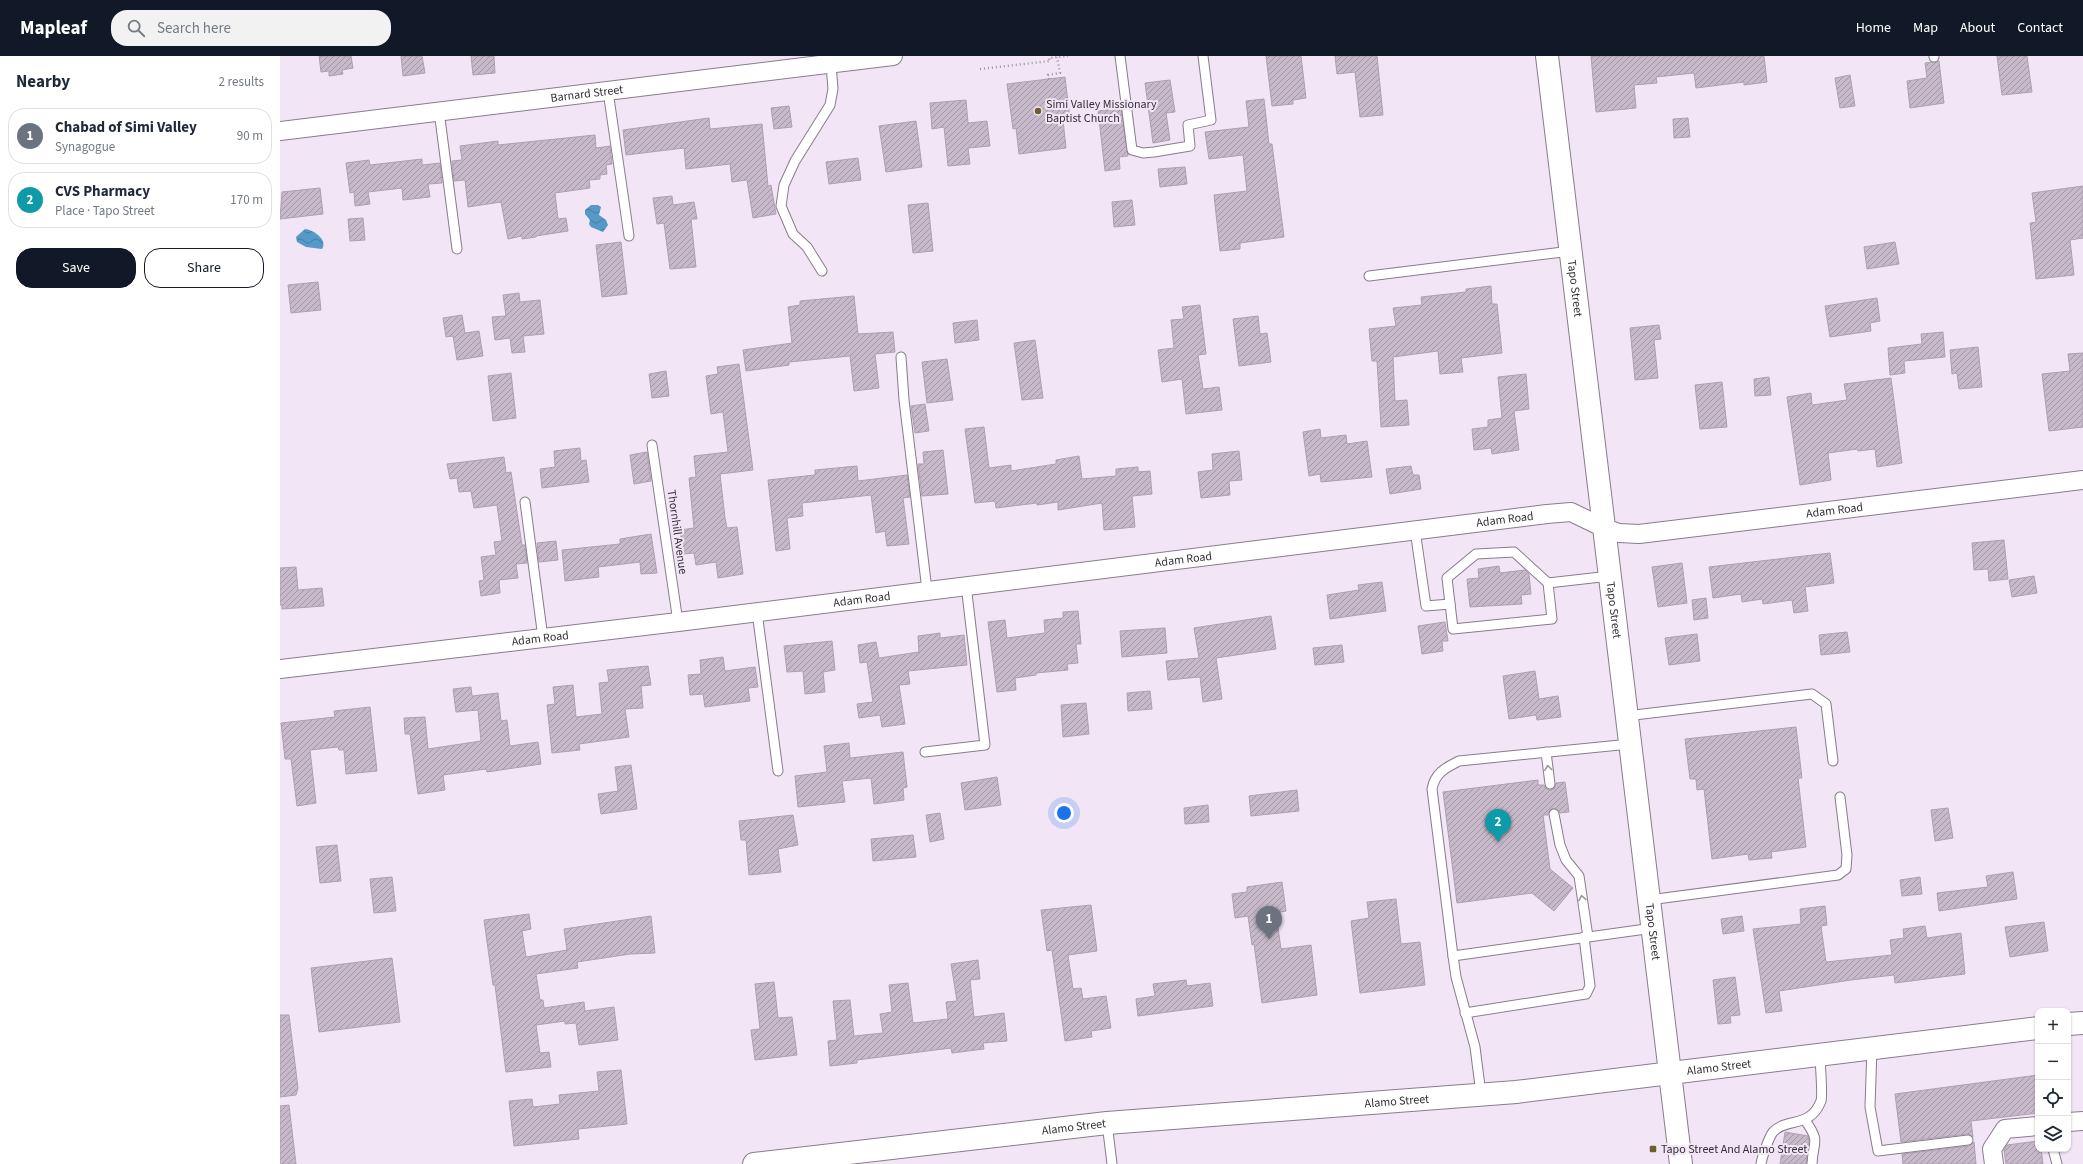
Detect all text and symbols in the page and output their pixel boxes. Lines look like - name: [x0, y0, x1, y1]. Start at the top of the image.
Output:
- search box: [111, 10, 391, 46]
- text: Mapleaf: [20, 15, 87, 42]
- icon: search: [125, 17, 147, 39]
- text: Search here: [157, 18, 231, 39]
- text: Home: [1856, 18, 1891, 38]
- text: Map: [1913, 18, 1938, 38]
- text: About: [1960, 18, 1995, 38]
- text: Contact: [2017, 18, 2063, 38]
- text: Nearby: [16, 70, 70, 94]
- text: 2 results: [219, 73, 264, 91]
- street label: Barnard Street: [549, 81, 624, 106]
- place label: Simi Valley Missionary Baptist Church: [1046, 96, 1157, 127]
- marker: Simi Valley Missionary Baptist Church: [1033, 106, 1043, 116]
- text: Chabad of Simi Valley: [55, 117, 197, 138]
- text: 1: [27, 127, 33, 145]
- text: 90 m: [237, 127, 263, 145]
- text: Synagogue: [55, 138, 115, 156]
- text: CVS Pharmacy: [55, 181, 150, 202]
- text: 2: [27, 191, 33, 209]
- text: 170 m: [230, 191, 263, 209]
- text: Place · Tapo Street: [55, 202, 155, 220]
- button: Save: [16, 248, 136, 288]
- button: Share: [144, 248, 264, 288]
- street label: Tapo Street: [1563, 259, 1587, 318]
- street label: Thornhill Avenue: [663, 489, 691, 575]
- street label: Adam Road: [1805, 498, 1864, 522]
- street label: Adam Road: [1475, 507, 1534, 531]
- street label: Adam Road: [1154, 547, 1213, 571]
- street label: Tapo Street: [1602, 580, 1626, 639]
- street label: Adam Road: [832, 587, 891, 611]
- street label: Adam Road: [511, 626, 570, 650]
- one-way arrow: [1544, 765, 1553, 771]
- your location: [1054, 803, 1074, 823]
- pin: 2: [1485, 809, 1511, 842]
- one-way arrow: [1578, 895, 1587, 901]
- street label: Tapo Street: [1641, 902, 1665, 961]
- pin: 1: [1256, 906, 1282, 939]
- map controls: [2035, 1008, 2071, 1152]
- button: +: [2035, 1008, 2071, 1044]
- button: −: [2035, 1044, 2071, 1080]
- street label: Alamo Street: [1686, 1055, 1752, 1079]
- button: locate: [2035, 1080, 2071, 1116]
- street label: Alamo Street: [1364, 1090, 1430, 1112]
- street label: Alamo Street: [1041, 1115, 1107, 1139]
- button: layers: [2035, 1116, 2071, 1152]
- place label: Tapo Street And Alamo Street: [1661, 1141, 1807, 1158]
- marker: Tapo Street And Alamo Street: [1648, 1144, 1658, 1154]

